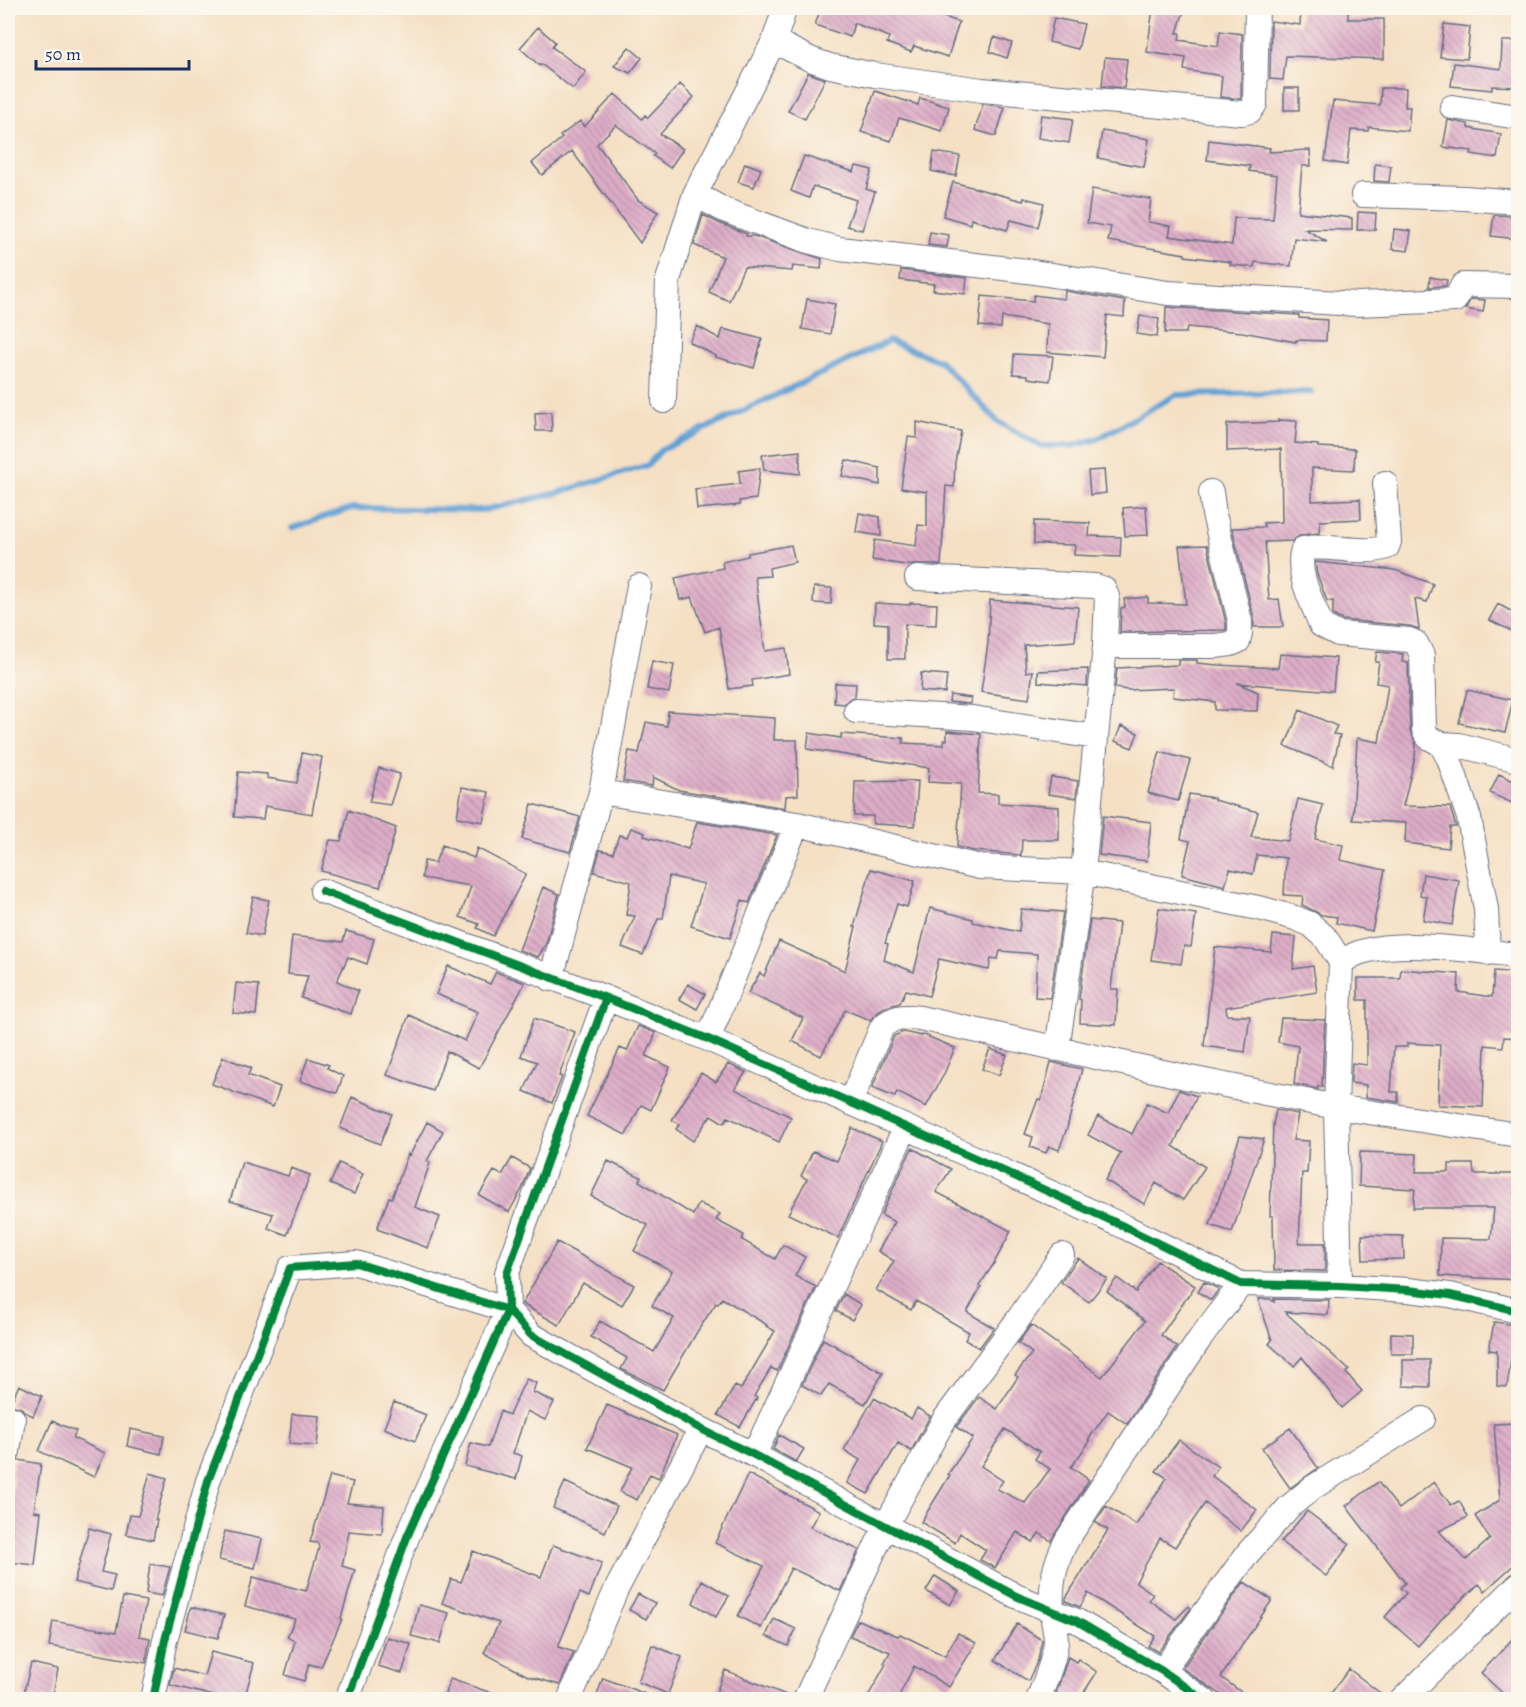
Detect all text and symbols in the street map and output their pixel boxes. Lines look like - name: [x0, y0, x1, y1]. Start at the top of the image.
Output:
- scale bar: [36, 33, 189, 71]
- text: 50 m: [45, 42, 81, 66]

